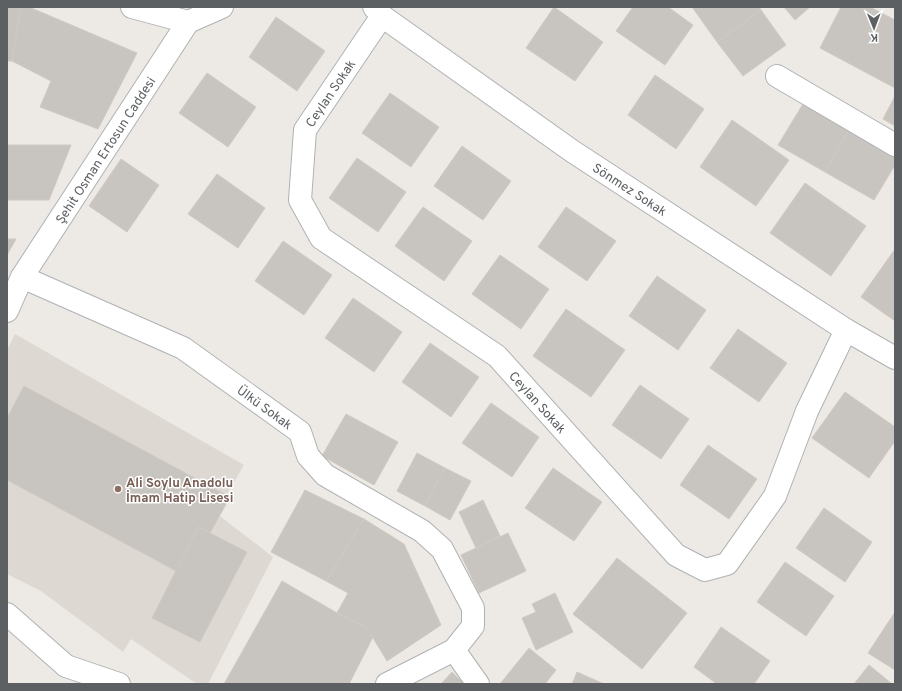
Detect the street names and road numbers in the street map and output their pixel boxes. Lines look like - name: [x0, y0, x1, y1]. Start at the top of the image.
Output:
- street label: Ceylan Sokak: [303, 57, 360, 131]
- street label: Şehit Osman Ertosun Caddesi: [53, 75, 160, 227]
- street label: Sönmez Sokak: [589, 161, 669, 221]
- street label: Ceylan Sokak: [504, 369, 569, 438]
- street label: Ülkü Sokak: [233, 382, 296, 434]

